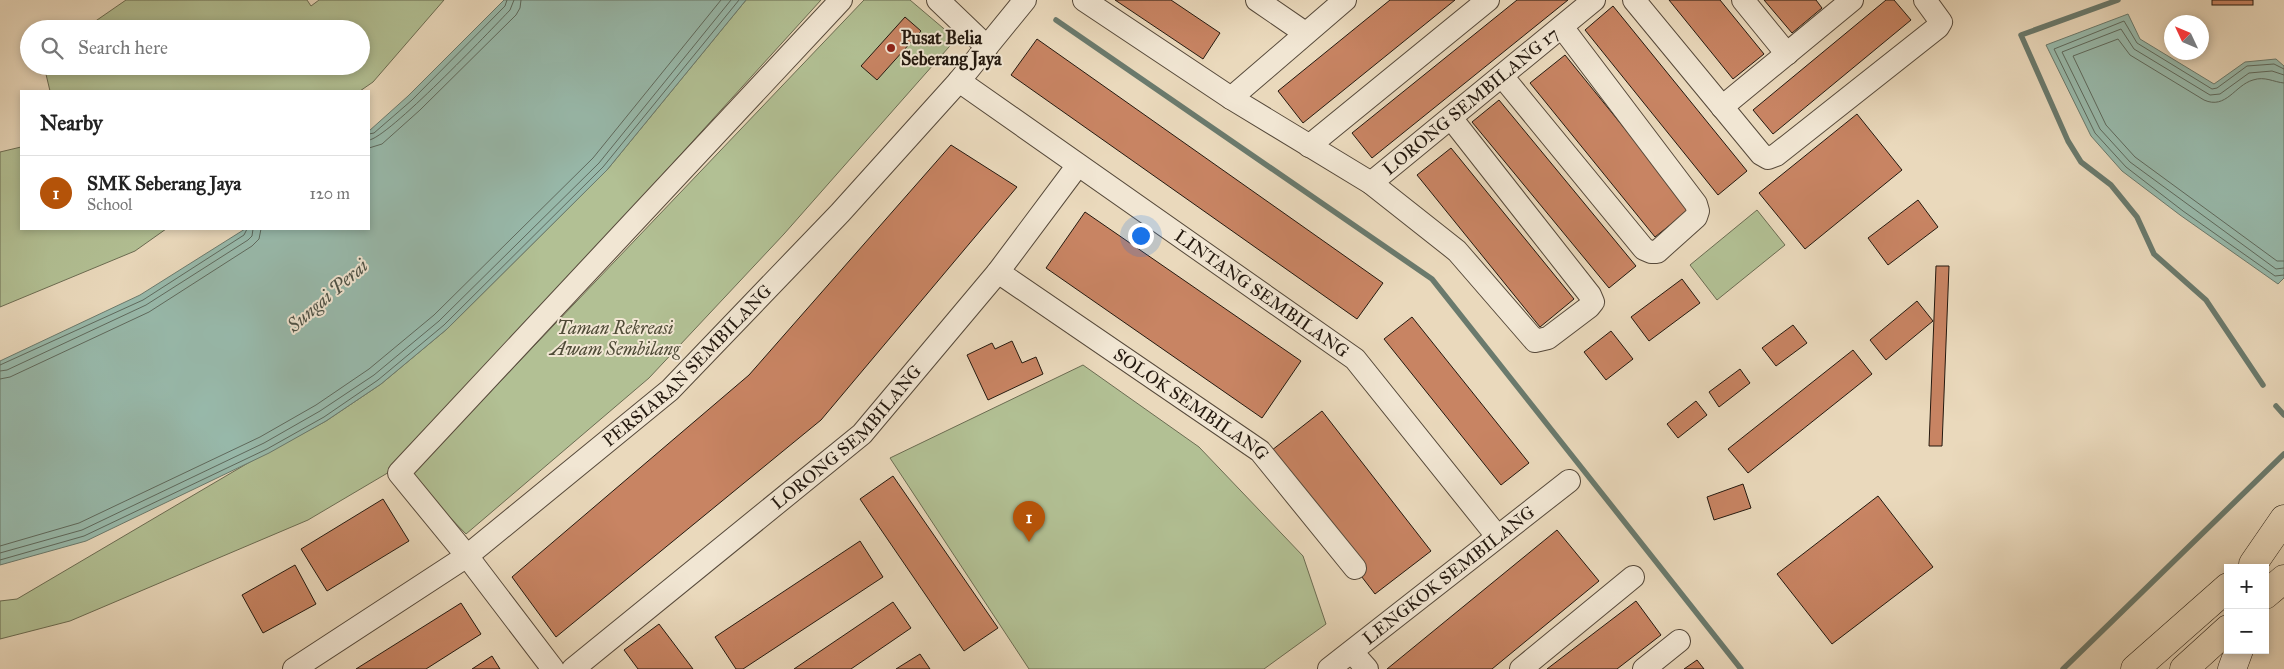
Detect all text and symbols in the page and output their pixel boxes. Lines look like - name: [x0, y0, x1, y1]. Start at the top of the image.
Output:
- north arrow: [2164, 15, 2209, 60]
- search box: [20, 20, 370, 75]
- street label: LORONG SEMBILANG 17: [1378, 23, 1563, 180]
- place label: Pusat Belia Seberang Jaya: [901, 27, 1002, 71]
- icon: search: [38, 34, 66, 62]
- text: Search here: [78, 36, 168, 59]
- marker: Pusat Belia Seberang Jaya: [885, 42, 897, 54]
- text: Nearby: [40, 110, 103, 136]
- text: SMK Seberang Jaya: [87, 172, 241, 195]
- text: 1: [53, 184, 59, 203]
- text: 120 m: [310, 184, 350, 203]
- text: School: [87, 195, 132, 214]
- your location: [1128, 223, 1154, 249]
- street label: LINTANG SEMBILANG: [1170, 225, 1353, 362]
- water label: Sungai Perai: [281, 254, 373, 337]
- street label: PERSIARAN SEMBILANG: [598, 280, 776, 451]
- park label: Taman Rekreasi Awam Sembilang: [548, 317, 681, 360]
- street label: SOLOK SEMBILANG: [1109, 343, 1274, 464]
- street label: LORONG SEMBILANG: [767, 361, 926, 514]
- pin: 1: [1013, 501, 1045, 542]
- street label: LENGKOK SEMBILANG: [1358, 501, 1539, 649]
- map controls: [2224, 564, 2269, 654]
- button: +: [2224, 564, 2269, 609]
- button: −: [2224, 609, 2269, 654]

